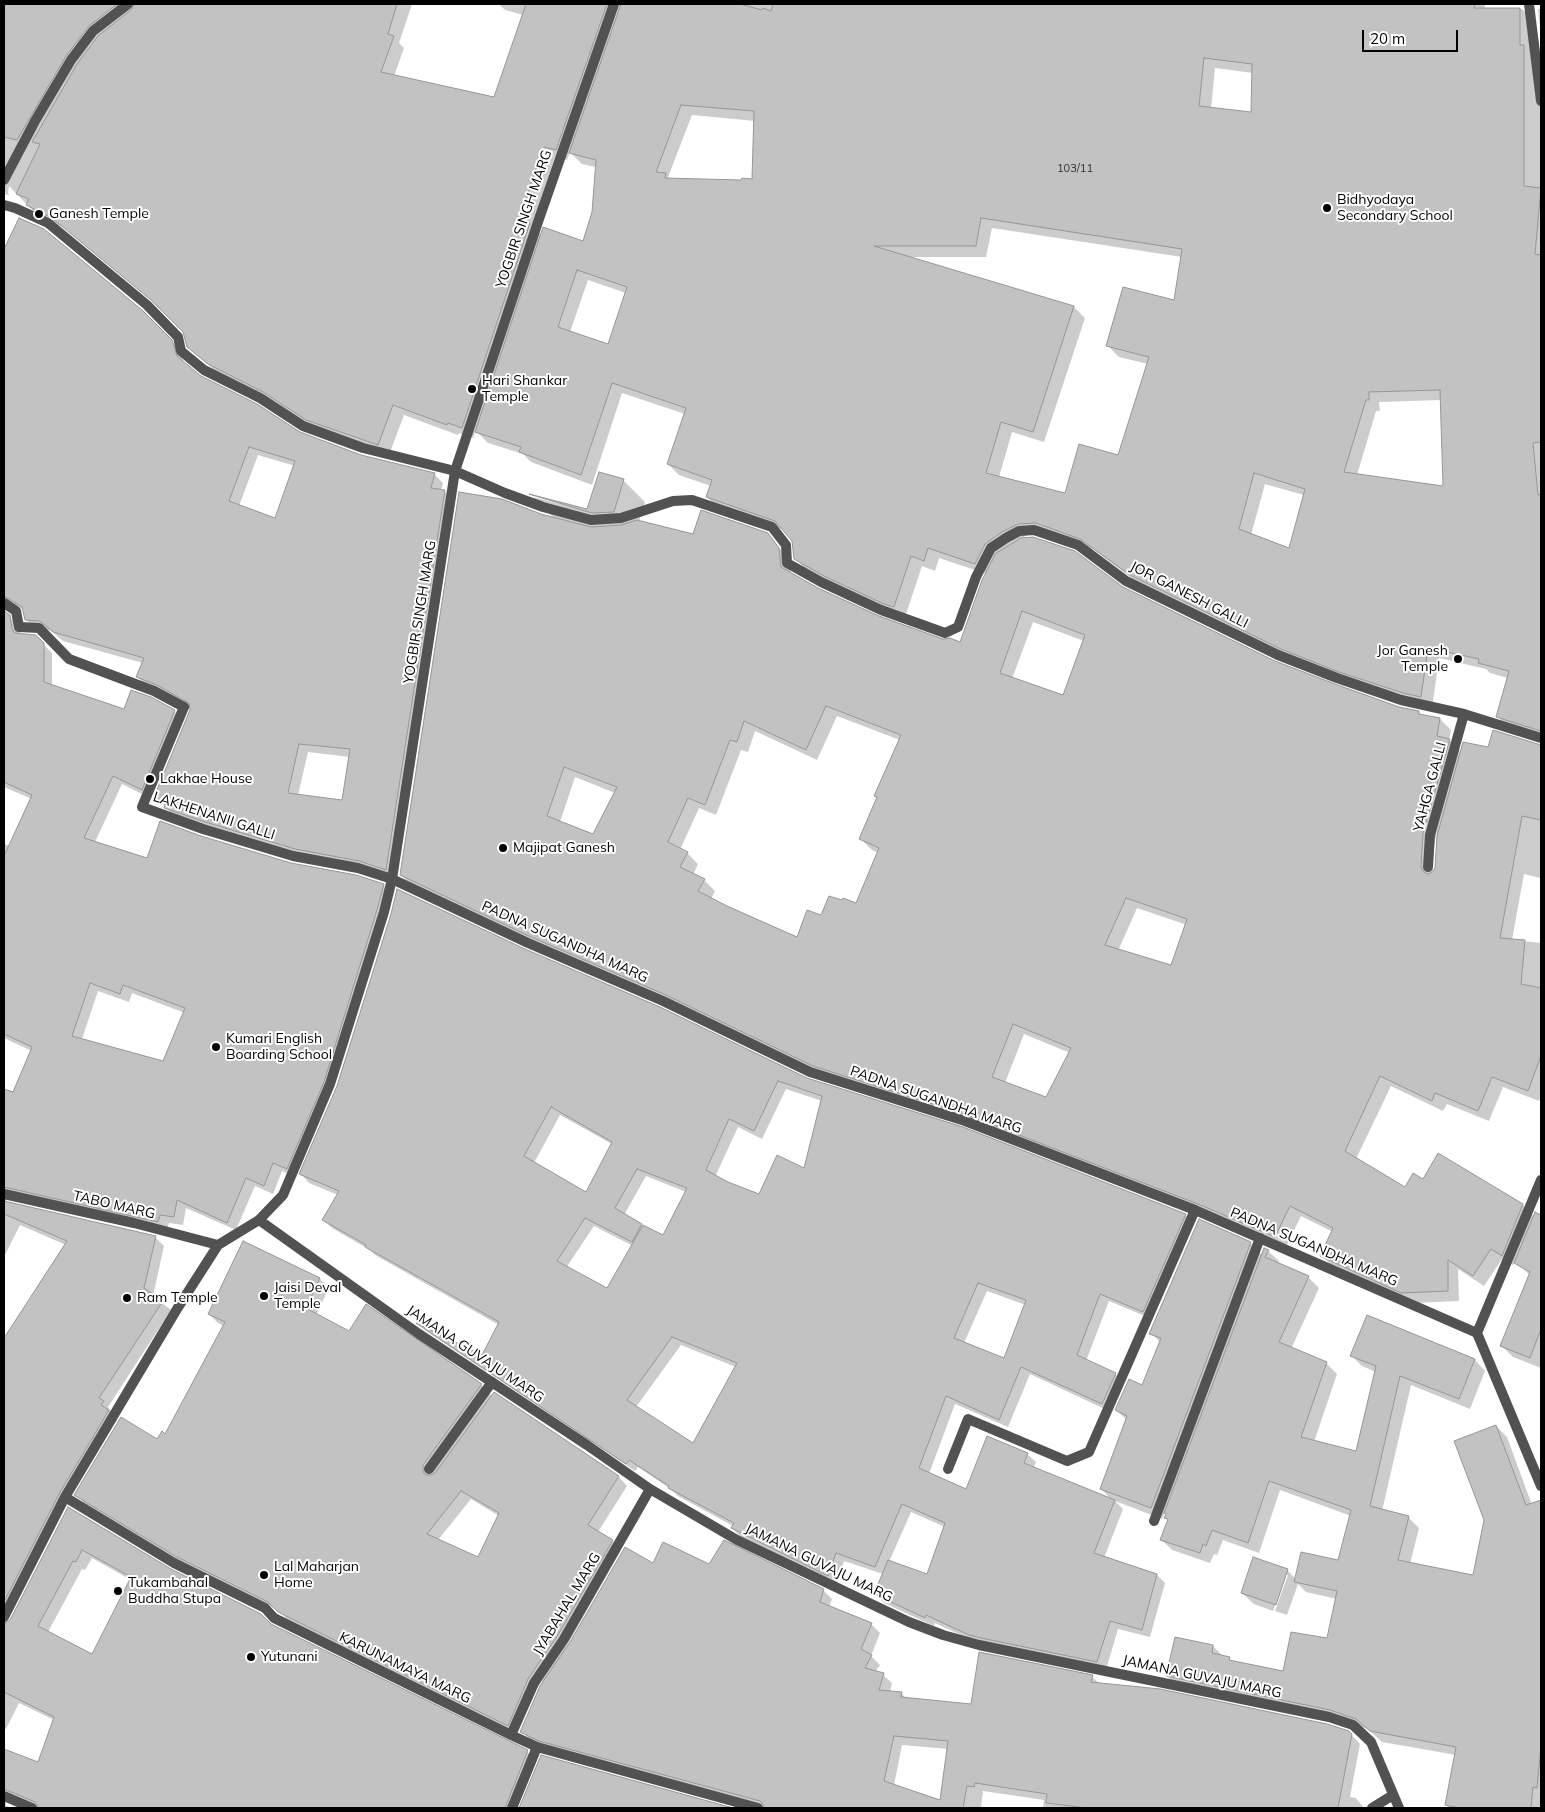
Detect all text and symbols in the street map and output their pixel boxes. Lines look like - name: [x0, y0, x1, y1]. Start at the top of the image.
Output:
- scale bar: [1365, 20, 1461, 52]
- text: 20 m: [1370, 29, 1405, 48]
- street label: YOGBIR SINGH MARG: [492, 148, 556, 290]
- house number: 103/11: [1057, 162, 1093, 176]
- place label: Bidhyodaya Secondary School: [1337, 192, 1453, 224]
- marker: Bidhyodaya Secondary School: [1321, 202, 1333, 214]
- place label: Ganesh Temple: [49, 206, 149, 222]
- marker: Ganesh Temple: [33, 208, 45, 220]
- place label: Hari Shankar Temple: [482, 373, 567, 406]
- marker: Hari Shankar Temple: [466, 383, 478, 395]
- street label: YOGBIR SINGH MARG: [400, 539, 440, 685]
- street label: JOR GANESH GALLI: [1127, 558, 1251, 632]
- place label: Jor Ganesh Temple: [1377, 643, 1448, 676]
- marker: Jor Ganesh Temple: [1452, 653, 1464, 665]
- street label: YAHGA GALLI: [1410, 740, 1450, 834]
- place label: Lakhae House: [160, 771, 252, 787]
- marker: Lakhae House: [144, 773, 156, 785]
- street label: LAKHENANII GALLI: [151, 788, 277, 844]
- place label: Majipat Ganesh: [513, 840, 615, 856]
- marker: Majipat Ganesh: [497, 842, 509, 854]
- street label: PADNA SUGANDHA MARG: [479, 898, 651, 986]
- place label: Kumari English Boarding School: [226, 1031, 332, 1064]
- marker: Kumari English Boarding School: [210, 1041, 222, 1053]
- street label: PADNA SUGANDHA MARG: [848, 1063, 1024, 1137]
- street label: TABO MARG: [71, 1187, 157, 1223]
- street label: PADNA SUGANDHA MARG: [1228, 1204, 1400, 1290]
- place label: Jaisi Deval Temple: [274, 1280, 341, 1312]
- place label: Ram Temple: [137, 1290, 218, 1306]
- marker: Jaisi Deval Temple: [258, 1290, 270, 1302]
- marker: Ram Temple: [121, 1292, 133, 1304]
- street label: JAMANA GUVAJU MARG: [403, 1302, 547, 1406]
- street label: JAMANA GUVAJU MARG: [742, 1520, 896, 1606]
- street label: JYABAHAL MARG: [530, 1550, 604, 1658]
- place label: Lal Maharjan Home: [274, 1559, 359, 1591]
- marker: Lal Maharjan Home: [258, 1569, 270, 1581]
- place label: Tukambahal Buddha Stupa: [128, 1575, 221, 1608]
- marker: Tukambahal Buddha Stupa: [112, 1585, 124, 1597]
- street label: KARUNAMAYA MARG: [336, 1629, 474, 1707]
- place label: Yutunani: [261, 1649, 318, 1665]
- marker: Yutunani: [245, 1651, 257, 1663]
- street label: JAMANA GUVAJU MARG: [1121, 1652, 1283, 1702]

